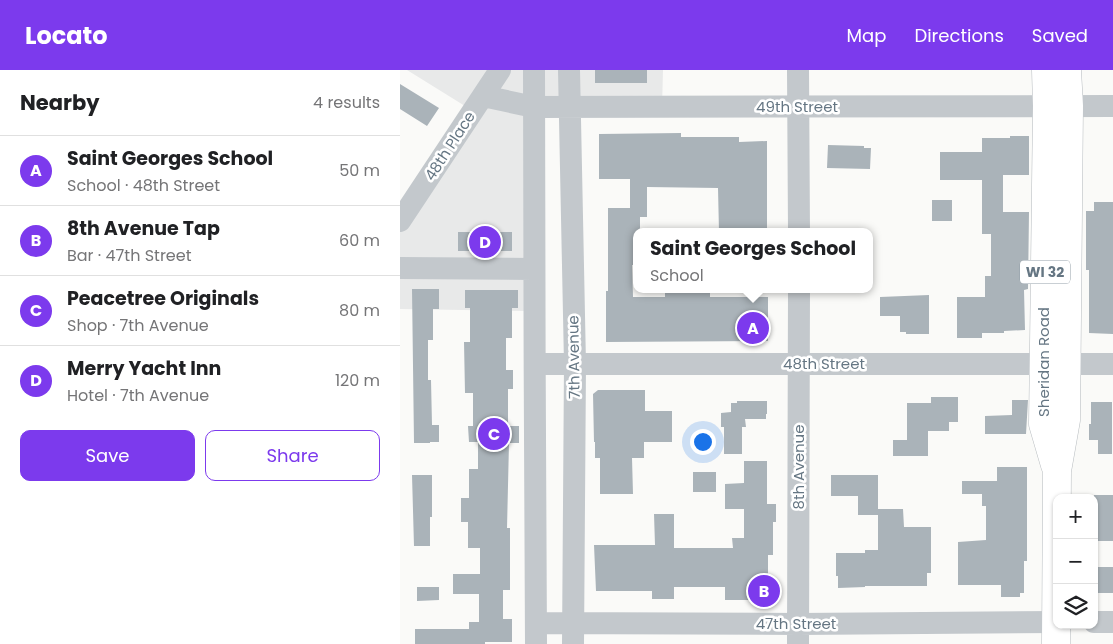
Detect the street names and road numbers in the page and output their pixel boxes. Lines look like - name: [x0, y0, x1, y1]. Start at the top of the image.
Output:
- street label: 49th Street: [756, 96, 838, 117]
- street label: 48th Place: [419, 107, 480, 185]
- road number: WI 32: [1020, 260, 1070, 283]
- street label: Sheridan Road: [1033, 307, 1054, 417]
- street label: 7th Avenue: [562, 315, 585, 399]
- street label: 48th Street: [783, 353, 865, 374]
- street label: 8th Avenue: [788, 425, 809, 509]
- street label: 47th Street: [756, 613, 836, 634]

